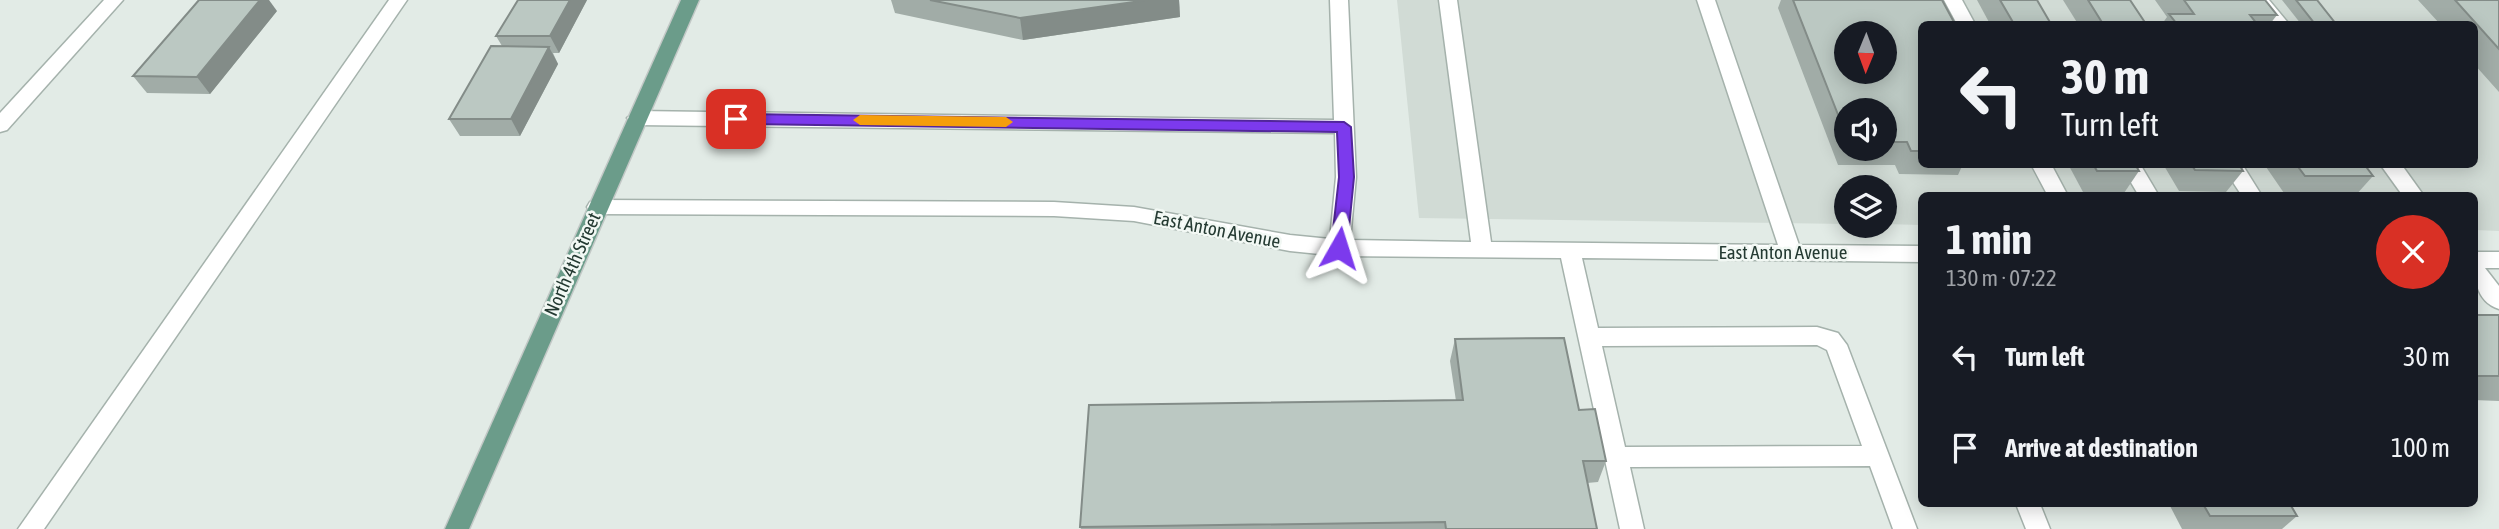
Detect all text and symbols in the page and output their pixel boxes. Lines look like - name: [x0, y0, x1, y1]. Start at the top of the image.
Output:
- north arrow: [1834, 21, 1897, 84]
- map controls: [1834, 21, 1897, 238]
- text: 30 m: [2061, 48, 2149, 104]
- icon: left: [1946, 49, 2037, 140]
- pin: [706, 89, 766, 149]
- button: sound: [1834, 98, 1897, 161]
- icon: arrive: [717, 100, 755, 138]
- text: Turn left: [2061, 106, 2159, 143]
- button: layers: [1834, 175, 1897, 238]
- street label: East Anton Avenue: [1152, 206, 1282, 252]
- street label: North 4th Street: [539, 209, 605, 319]
- position arrow: [1302, 211, 1376, 285]
- text: 1 min: [1946, 215, 2032, 263]
- button: close: [2376, 215, 2450, 289]
- street label: East Anton Avenue: [1719, 241, 1847, 263]
- text: 130 m · 07:22: [1946, 265, 2057, 291]
- icon: left: [1946, 338, 1984, 376]
- text: Turn left: [2005, 342, 2085, 372]
- text: 30 m: [2403, 342, 2450, 372]
- icon: arrive: [1946, 429, 1984, 467]
- text: Arrive at destination: [2005, 433, 2198, 463]
- text: 100 m: [2391, 433, 2450, 463]

